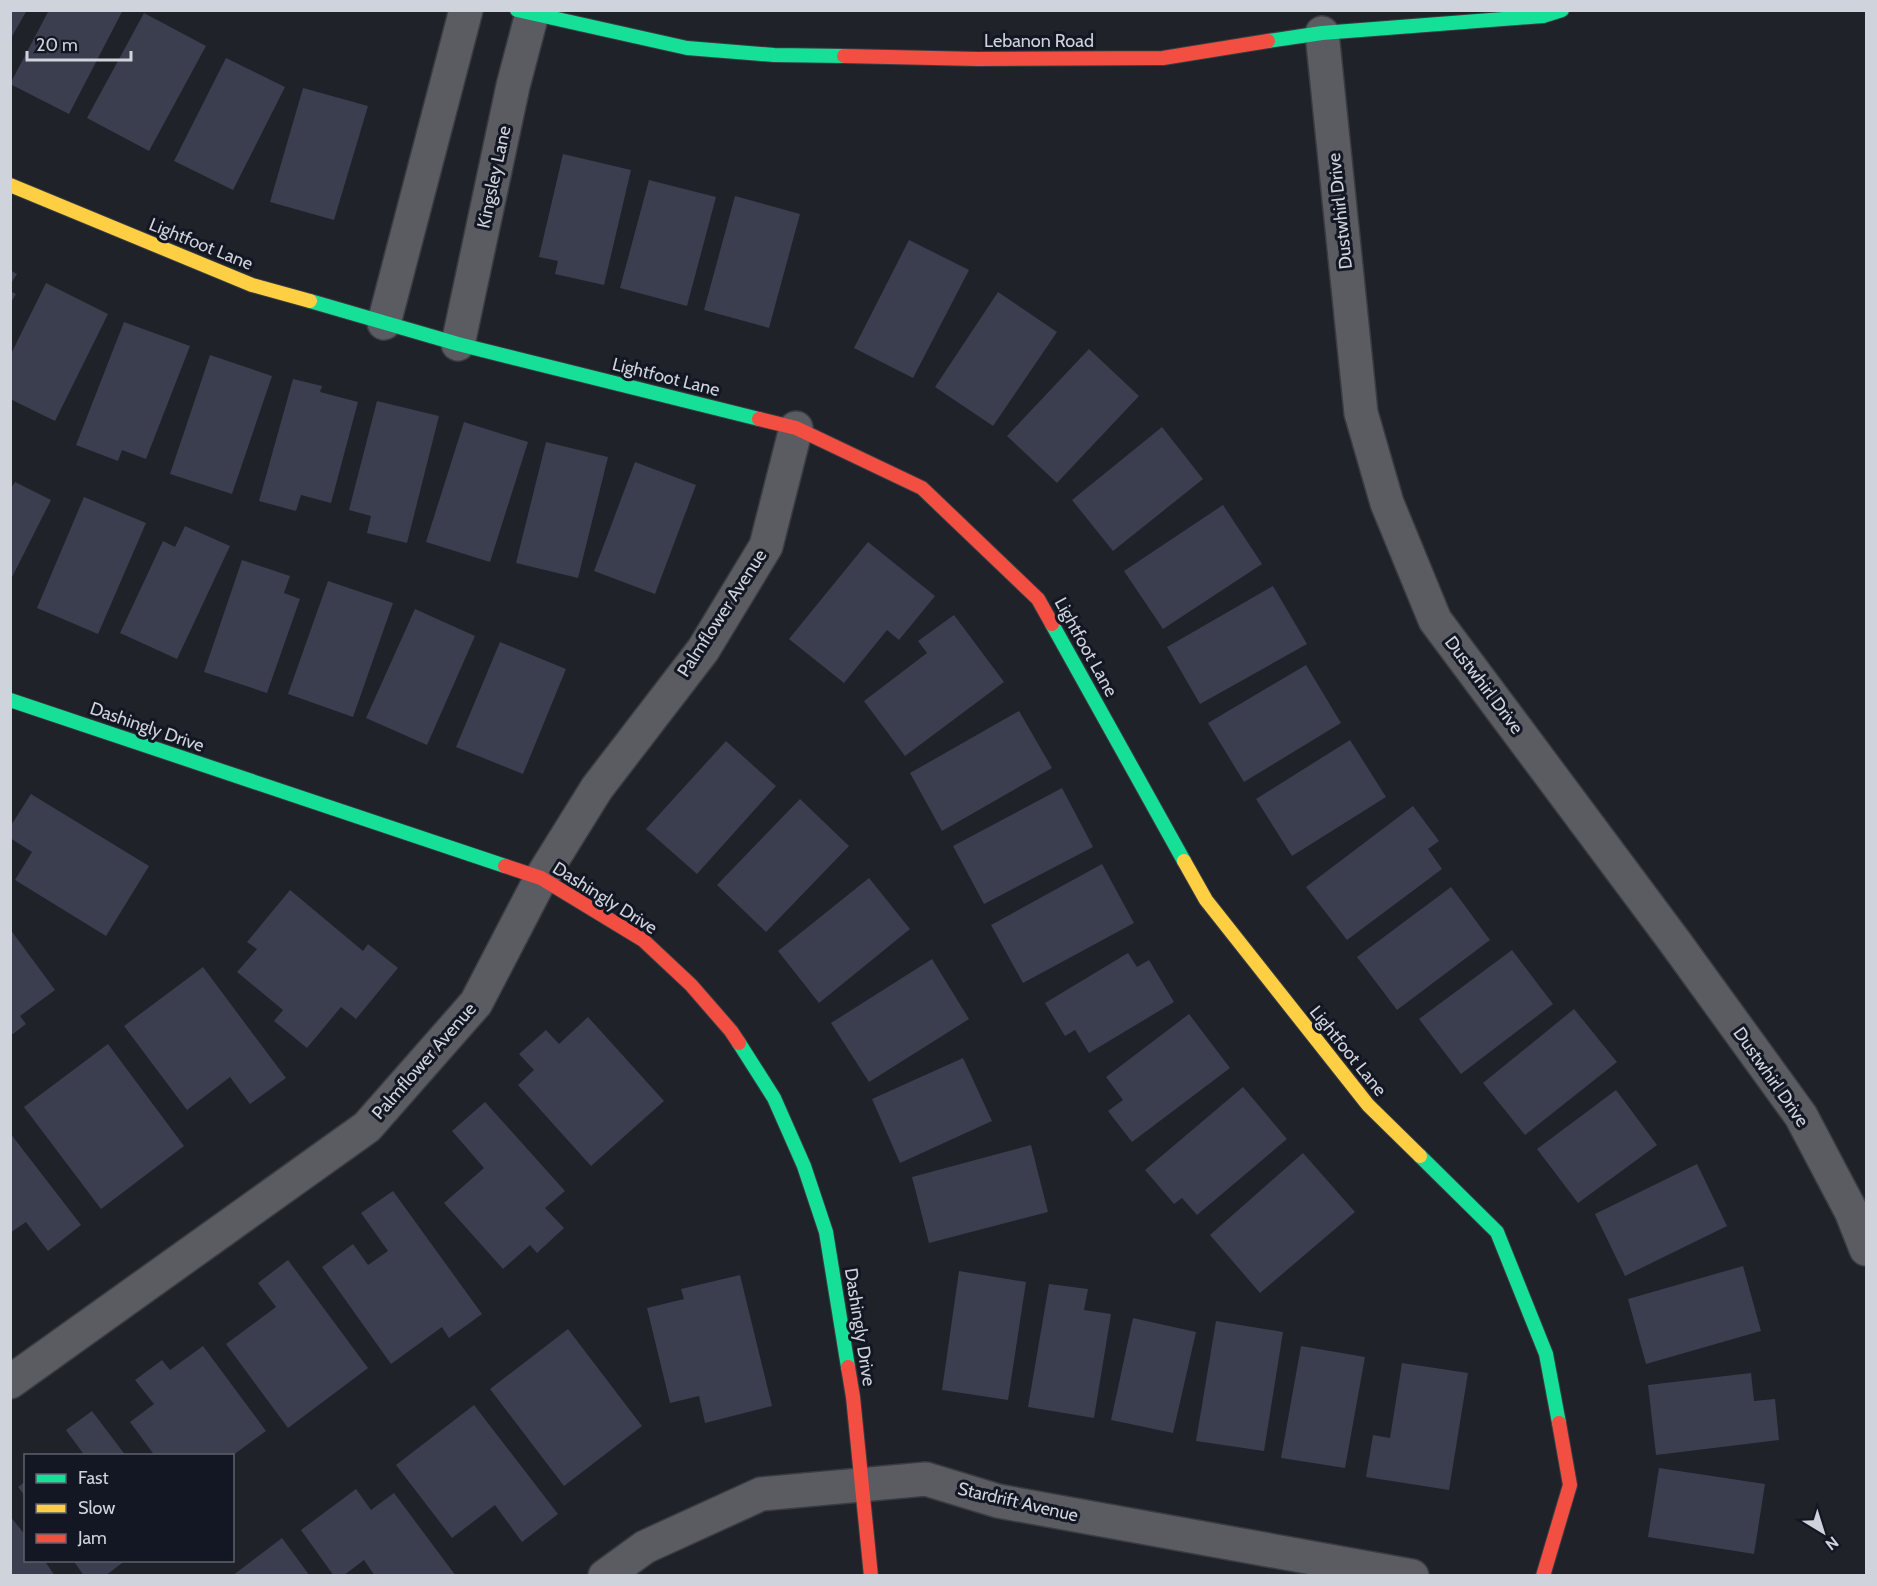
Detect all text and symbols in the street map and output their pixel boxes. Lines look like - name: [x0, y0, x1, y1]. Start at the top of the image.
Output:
- scale bar: [27, 24, 130, 62]
- street label: Lebanon Road: [984, 30, 1094, 52]
- text: 20 m: [36, 34, 78, 56]
- street label: Kingsley Lane: [472, 124, 516, 230]
- street label: Dustwhirl Drive: [1323, 152, 1357, 270]
- street label: Lightfoot Lane: [146, 213, 256, 275]
- street label: Lightfoot Lane: [610, 353, 722, 401]
- street label: Palmflower Avenue: [673, 545, 771, 681]
- street label: Lightfoot Lane: [1050, 594, 1122, 700]
- street label: Dustwhirl Drive: [1440, 632, 1528, 738]
- street label: Dashingly Drive: [87, 697, 207, 757]
- street label: Dashingly Drive: [549, 857, 661, 939]
- street label: Palmflower Avenue: [367, 998, 481, 1124]
- street label: Lightfoot Lane: [1305, 1001, 1391, 1101]
- street label: Dustwhirl Drive: [1728, 1023, 1814, 1131]
- street label: Dashingly Drive: [840, 1266, 880, 1388]
- legend: [24, 1454, 234, 1562]
- text: Fast: [78, 1467, 109, 1489]
- street label: Stardrift Avenue: [956, 1477, 1080, 1527]
- text: Slow: [78, 1497, 115, 1519]
- north arrow: [1793, 1502, 1853, 1562]
- text: Jam: [77, 1527, 107, 1549]
- text: N: [1822, 1532, 1842, 1554]

